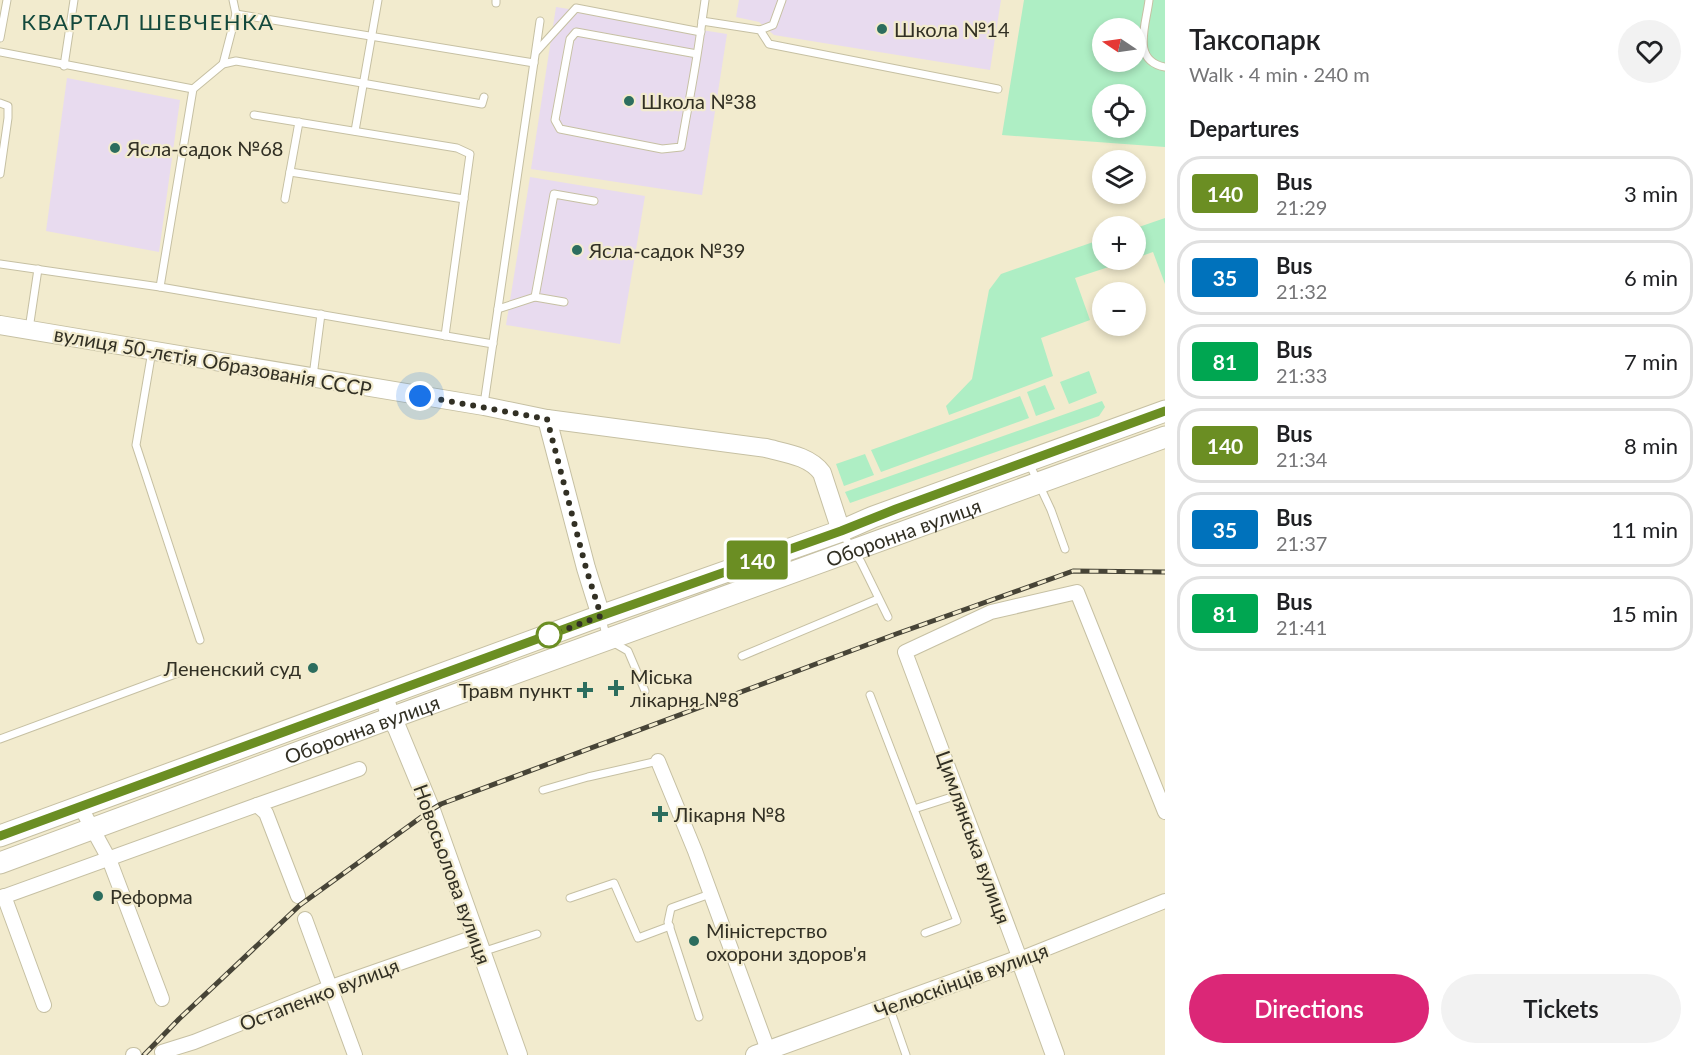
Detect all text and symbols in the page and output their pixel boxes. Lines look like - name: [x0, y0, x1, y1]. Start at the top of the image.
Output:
- district label: КВАРТАЛ ШЕВЧЕНКА: [21, 8, 275, 35]
- place label: Школа №14: [894, 17, 1010, 41]
- north arrow: [1092, 18, 1146, 72]
- map controls: [1092, 18, 1146, 336]
- button: heart: [1618, 20, 1681, 83]
- marker: Школа №14: [875, 22, 889, 36]
- text: Таксопарк: [1189, 22, 1321, 56]
- text: Walk · 4 min · 240 m: [1189, 62, 1370, 86]
- button: locate: [1092, 84, 1146, 138]
- place label: Школа №38: [641, 89, 756, 113]
- marker: Школа №38: [622, 94, 636, 108]
- text: Departures: [1189, 115, 1299, 142]
- place label: Ясла-садок №68: [126, 136, 283, 160]
- marker: Ясла-садок №68: [108, 141, 122, 155]
- button: layers: [1092, 150, 1146, 204]
- text: Bus: [1276, 168, 1312, 195]
- text: 3 min: [1624, 180, 1678, 207]
- text: 140: [1207, 181, 1243, 206]
- text: 21:29: [1276, 195, 1327, 219]
- button: +: [1092, 216, 1146, 270]
- place label: Ясла-садок №39: [588, 238, 745, 262]
- marker: Ясла-садок №39: [570, 243, 584, 257]
- text: Bus: [1276, 252, 1312, 279]
- text: 6 min: [1624, 264, 1678, 291]
- text: 35: [1213, 265, 1237, 290]
- text: 21:32: [1276, 279, 1327, 303]
- button: −: [1092, 282, 1146, 336]
- street label: вулиця 50-лєтія Образованія СССР: [52, 321, 374, 401]
- text: Bus: [1276, 336, 1312, 363]
- text: 7 min: [1624, 348, 1678, 375]
- text: 81: [1213, 349, 1237, 374]
- text: 21:33: [1276, 363, 1327, 387]
- your location: [405, 381, 435, 411]
- text: Bus: [1276, 420, 1312, 447]
- text: 8 min: [1624, 432, 1678, 459]
- text: 140: [1207, 433, 1243, 458]
- text: 21:34: [1276, 447, 1327, 471]
- street label: Оборонна вулиця: [822, 493, 984, 571]
- text: Bus: [1276, 504, 1312, 531]
- text: 11 min: [1611, 516, 1678, 543]
- text: 35: [1213, 517, 1237, 542]
- text: 21:37: [1276, 531, 1327, 555]
- line badge: 140: [722, 540, 792, 580]
- text: 140: [739, 548, 775, 573]
- text: Bus: [1276, 588, 1312, 615]
- text: 15 min: [1611, 600, 1678, 627]
- text: 81: [1213, 601, 1237, 626]
- text: 21:41: [1276, 615, 1327, 639]
- unlabelled marker: [536, 622, 562, 648]
- place label: Лененский суд: [163, 656, 301, 680]
- marker: Лененский суд: [306, 661, 320, 675]
- place label: Міська лікарня №8: [630, 664, 739, 711]
- place label: Травм пункт: [459, 678, 572, 702]
- marker: Міська лікарня №8: [607, 679, 625, 697]
- marker: Травм пункт: [576, 681, 594, 699]
- street label: Оборонна вулиця: [281, 689, 443, 768]
- street label: Цимлянська вулиця: [931, 747, 1017, 927]
- street label: Новосьолова вулиця: [409, 781, 497, 967]
- place label: Лікарня №8: [673, 802, 786, 826]
- marker: Лікарня №8: [651, 805, 669, 823]
- place label: Реформа: [110, 884, 193, 908]
- marker: Реформа: [91, 889, 105, 903]
- place label: Міністерство охорони здоров'я: [706, 918, 867, 965]
- marker: Міністерство охорони здоров'я: [687, 934, 701, 948]
- street label: Челюскінців вулиця: [871, 937, 1051, 1023]
- street label: Остапенко вулиця: [236, 952, 402, 1036]
- button: Directions: [1189, 974, 1429, 1043]
- button: Tickets: [1441, 974, 1681, 1043]

